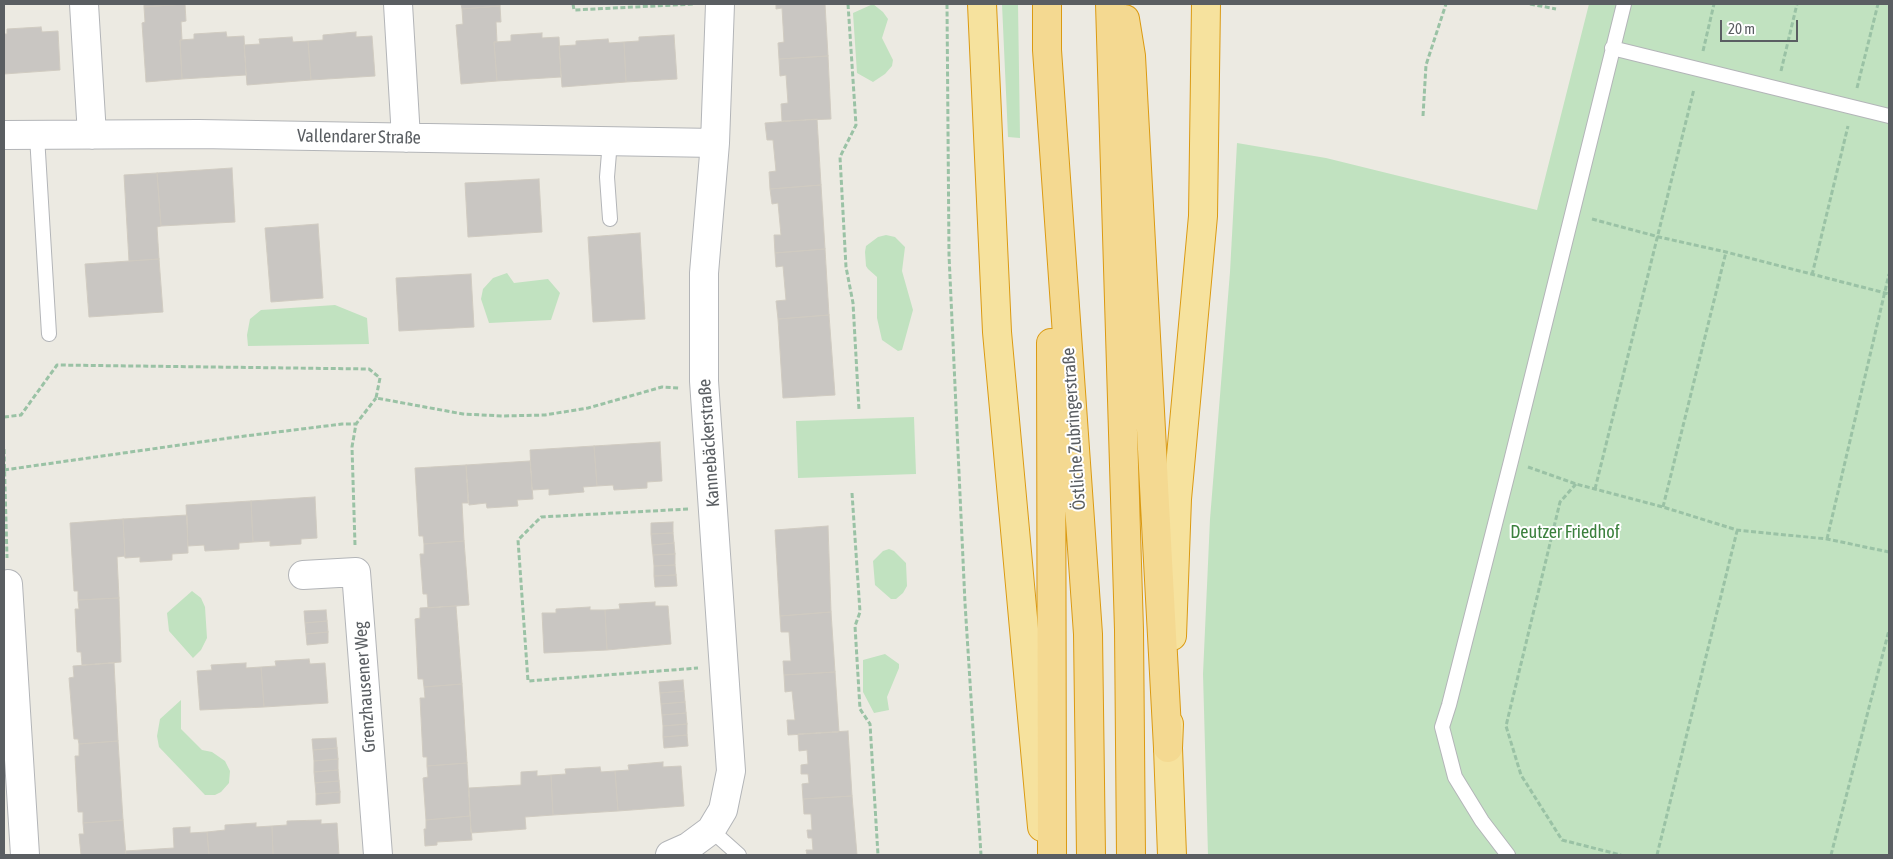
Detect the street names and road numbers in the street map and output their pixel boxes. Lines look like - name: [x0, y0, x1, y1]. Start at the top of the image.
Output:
- street label: Vallendarer Straße: [297, 125, 421, 149]
- street label: Östliche Zubringerstraße: [1058, 347, 1090, 511]
- street label: Kannebäckerstraße: [694, 378, 724, 508]
- street label: Grenzhausener Weg: [350, 621, 380, 753]

